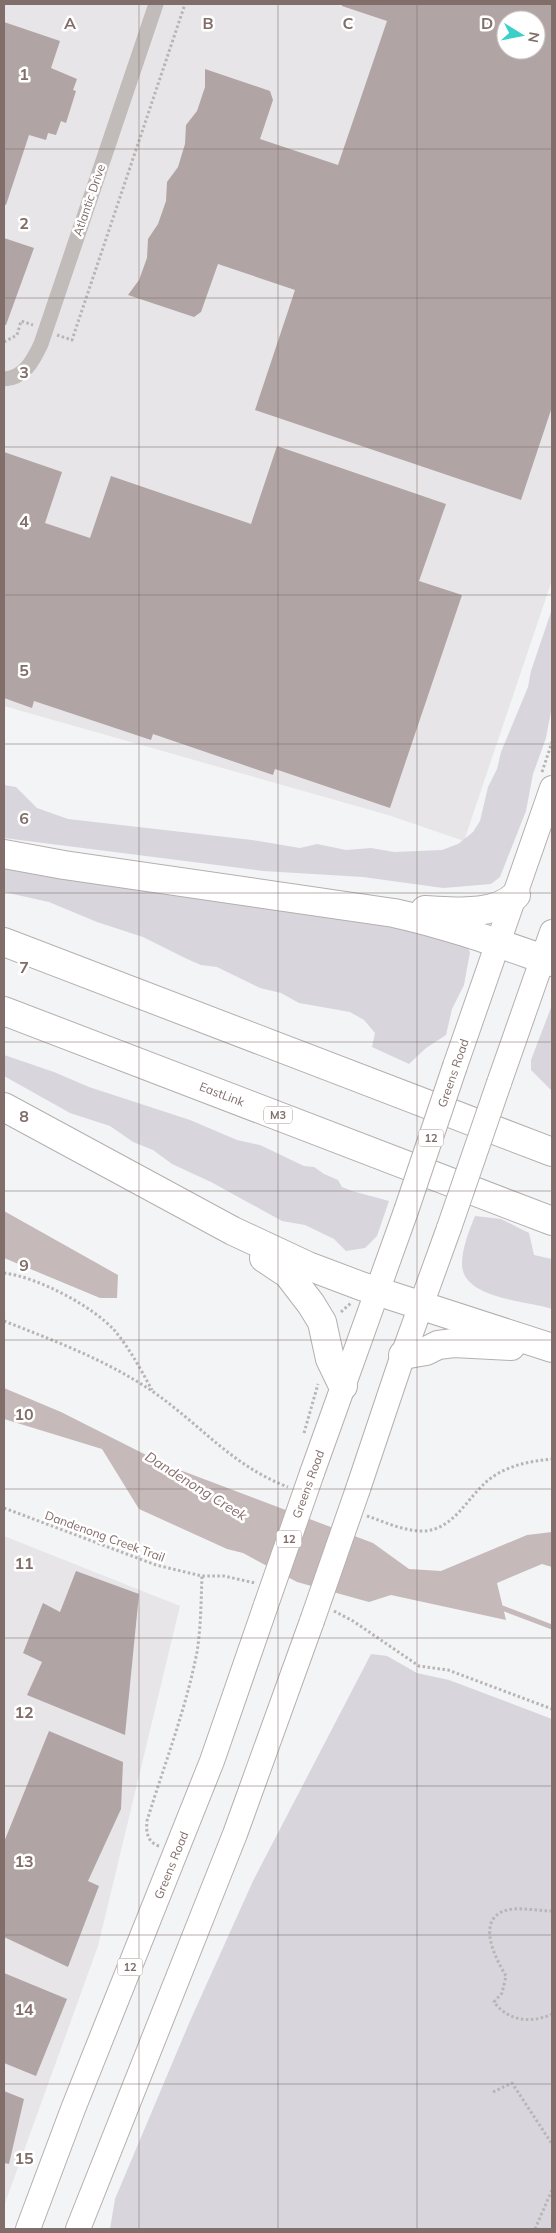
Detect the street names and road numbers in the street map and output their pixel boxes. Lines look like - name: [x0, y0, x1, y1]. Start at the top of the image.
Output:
- street label: Atlantic Drive: [70, 162, 108, 238]
- street label: Greens Road: [434, 1037, 472, 1109]
- street label: EastLink: [197, 1079, 247, 1110]
- road number: M3: [264, 1106, 292, 1124]
- road number: 12: [418, 1130, 444, 1146]
- street label: Greens Road: [289, 1448, 327, 1520]
- street label: Dandenong Creek Trail: [43, 1507, 167, 1565]
- road number: 12: [276, 1530, 302, 1548]
- street label: Greens Road: [151, 1829, 191, 1901]
- road number: 12: [118, 1958, 142, 1975]

